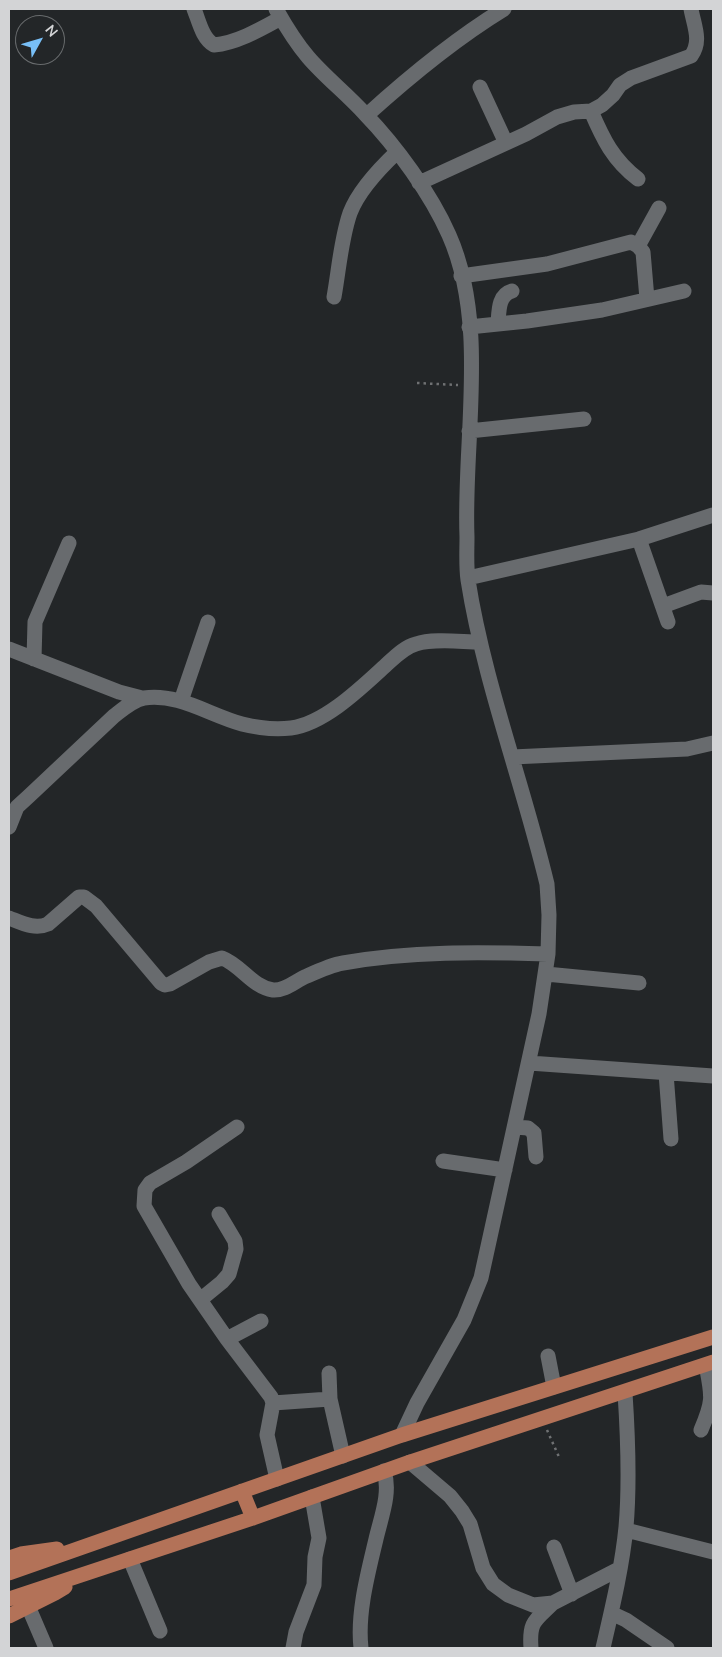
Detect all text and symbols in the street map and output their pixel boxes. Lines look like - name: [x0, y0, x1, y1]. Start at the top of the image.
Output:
- north arrow: [15, 15, 65, 65]
- text: N: [41, 21, 62, 41]

